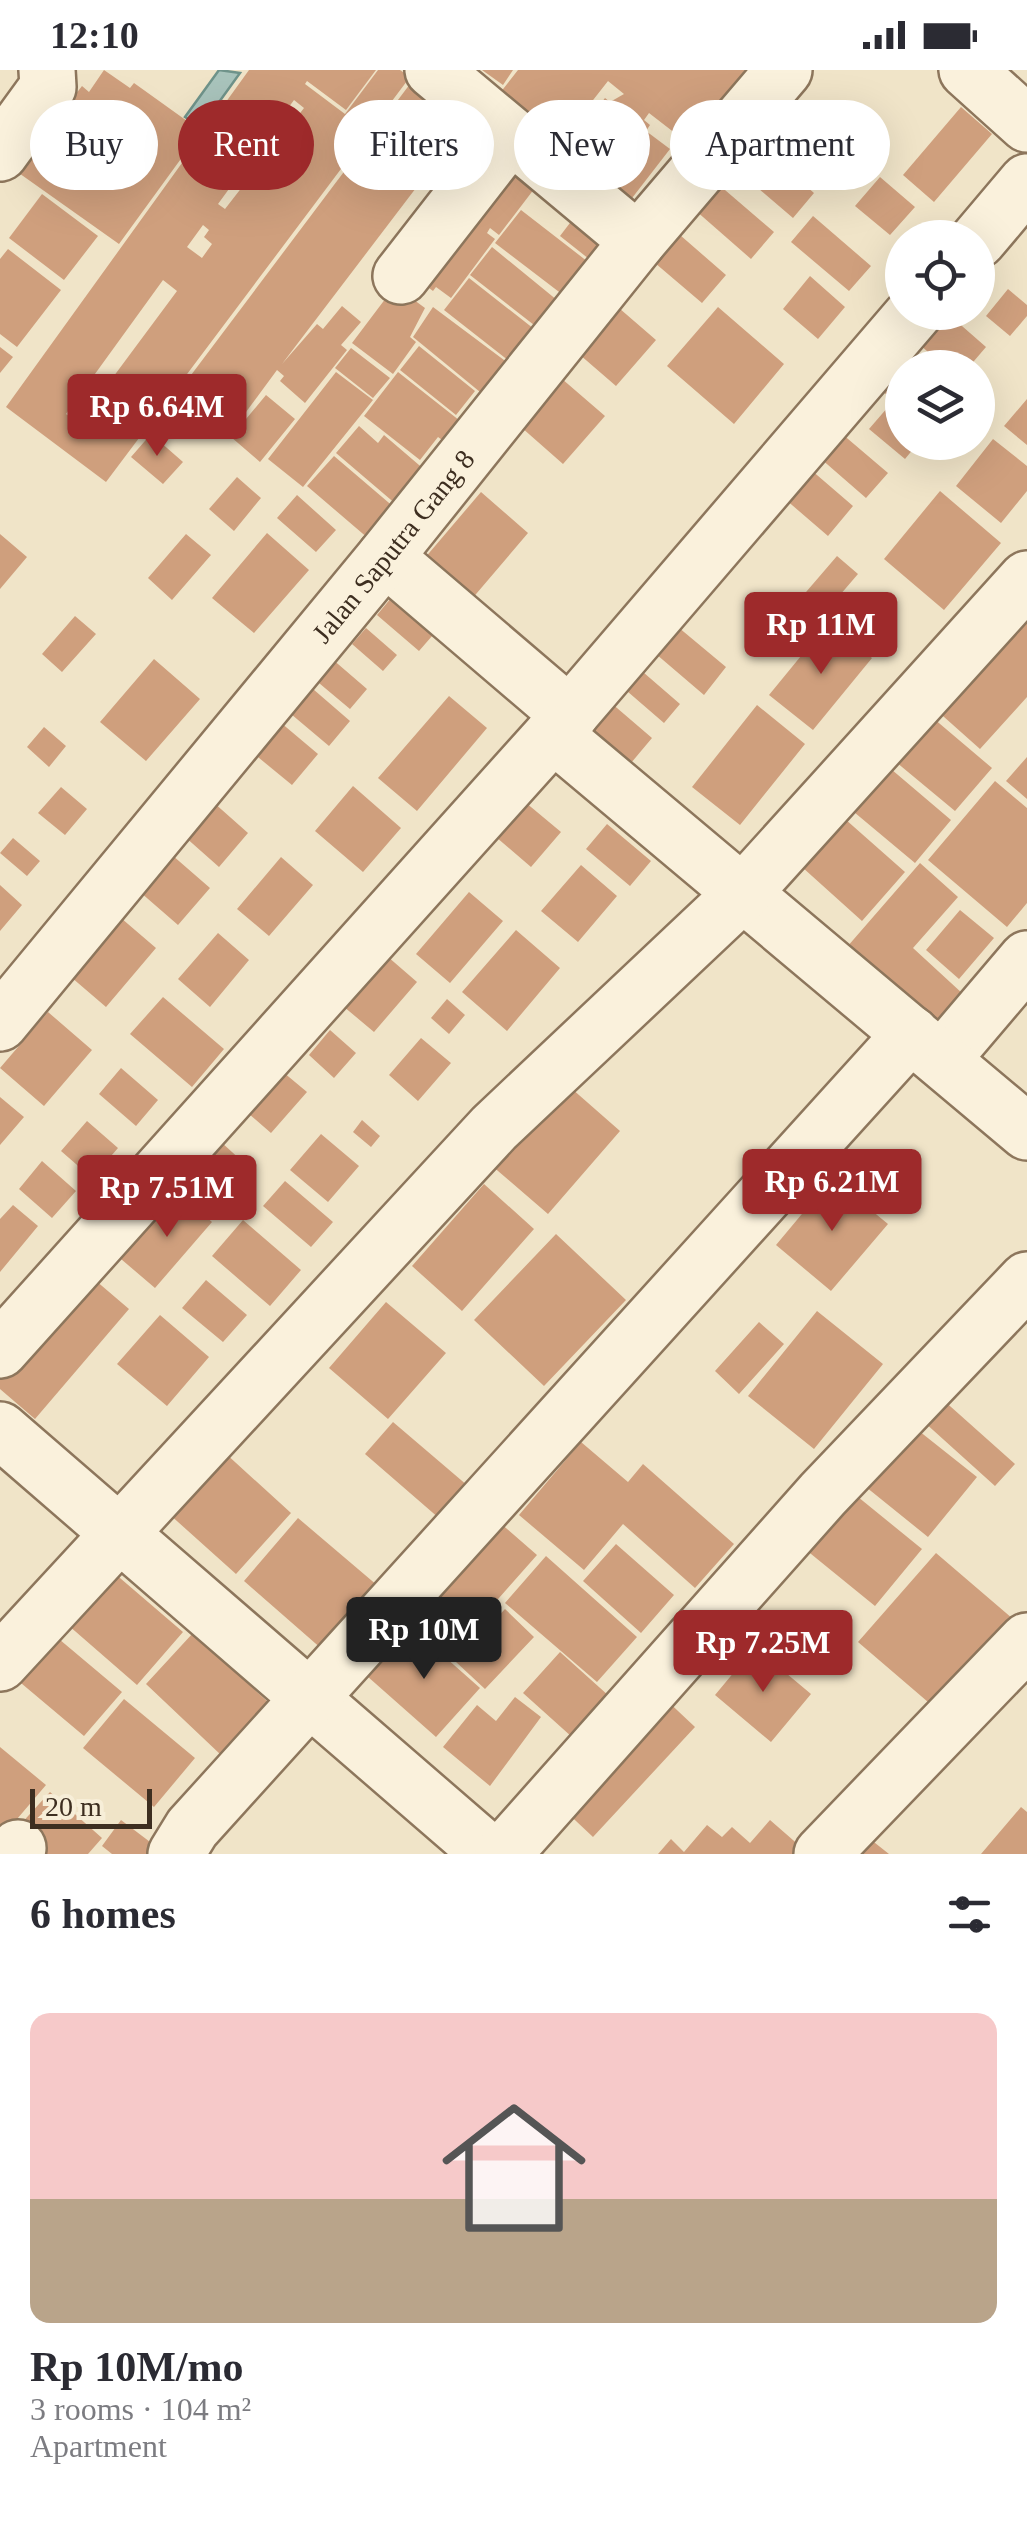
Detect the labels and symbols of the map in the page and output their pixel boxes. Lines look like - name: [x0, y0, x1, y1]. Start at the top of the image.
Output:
- pin: Rp 6.64M: [54, 374, 260, 459]
- street label: Jalan Saputra Gang 8: [306, 444, 480, 648]
- pin: Rp 11M: [740, 592, 902, 677]
- pin: Rp 6.21M: [729, 1149, 935, 1234]
- pin: Rp 7.51M: [64, 1155, 270, 1240]
- pin: Rp 10M: [343, 1597, 505, 1682]
- pin: Rp 7.25M: [660, 1610, 866, 1695]
- scale bar: [30, 1784, 152, 1828]

